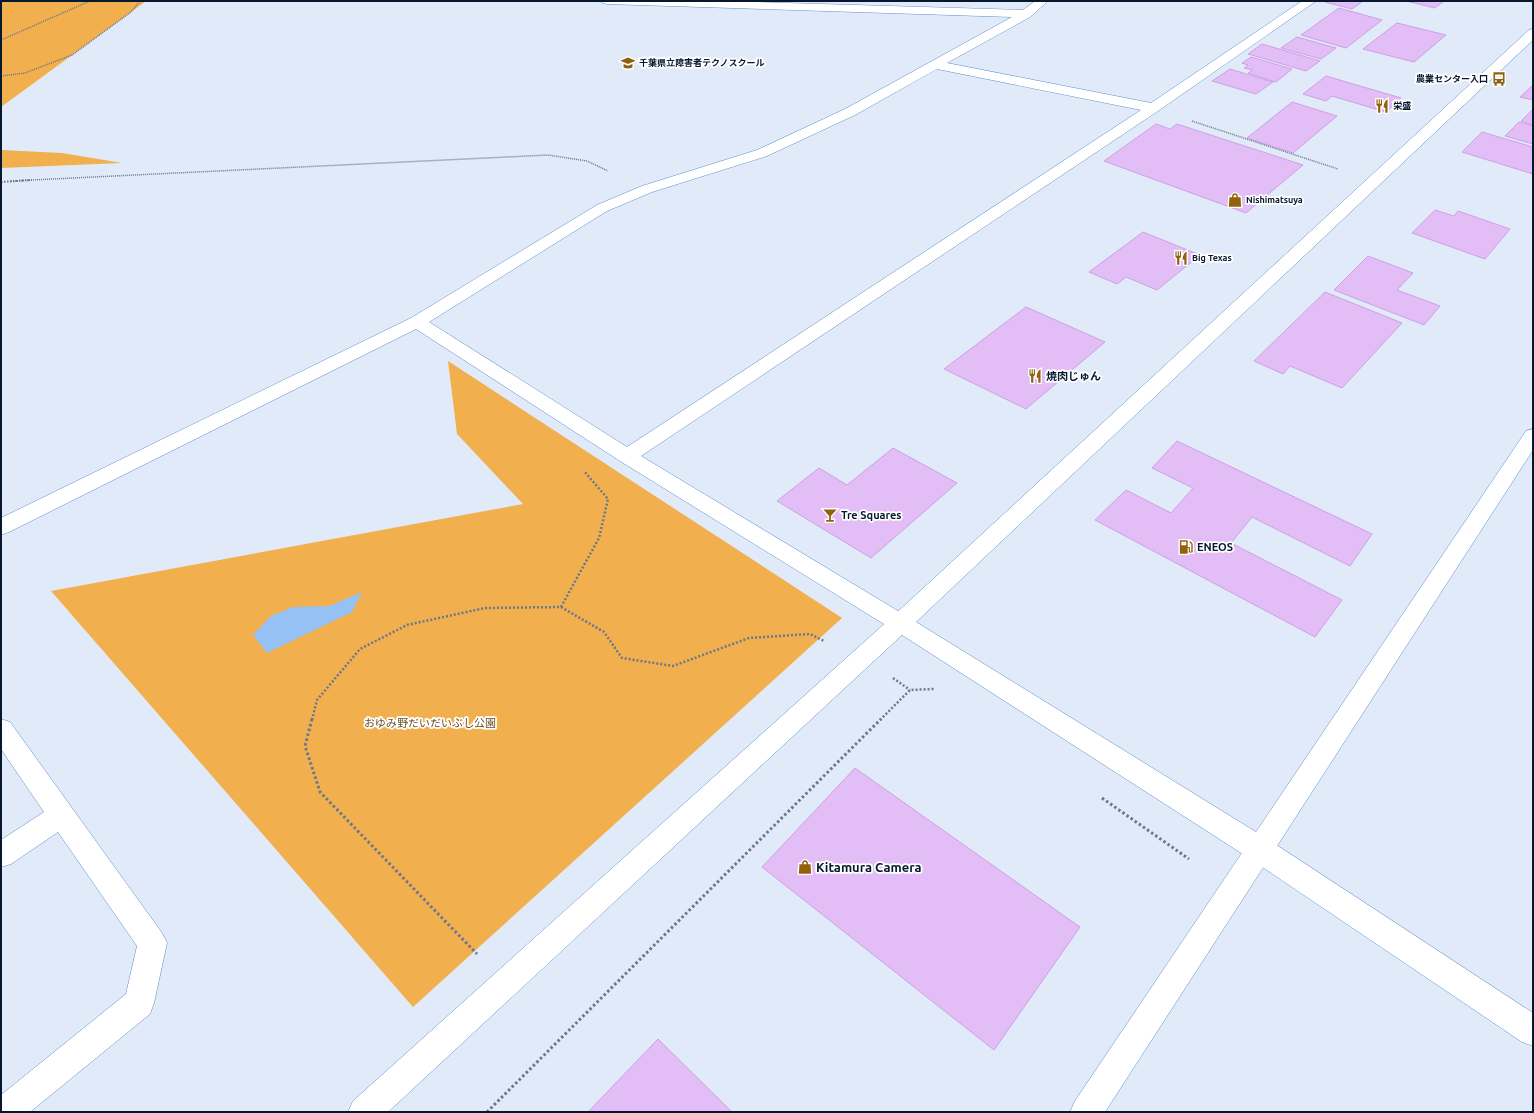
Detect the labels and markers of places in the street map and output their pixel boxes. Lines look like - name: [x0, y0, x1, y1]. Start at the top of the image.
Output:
- school or university icon: 千葉県立障害者テクノスクール: [620, 55, 636, 71]
- place label: 千葉県立障害者テクノスクール: [639, 58, 764, 68]
- bus stop icon: 農業センター入口: [1491, 71, 1507, 87]
- place label: 農業センター入口: [1416, 74, 1488, 84]
- restaurant icon: 栄盛: [1374, 98, 1390, 114]
- place label: 栄盛: [1393, 100, 1411, 111]
- shop icon: Nishimatsuya: [1227, 192, 1243, 208]
- place label: Nishimatsuya: [1246, 195, 1303, 205]
- restaurant icon: Big Texas: [1173, 250, 1189, 266]
- place label: Big Texas: [1192, 253, 1232, 263]
- restaurant icon: 焼肉じゅん: [1027, 368, 1043, 384]
- place label: 焼肉じゅん: [1046, 370, 1101, 382]
- bar icon: Tre Squares: [822, 507, 838, 523]
- place label: Tre Squares: [841, 509, 902, 521]
- fuel station icon: ENEOS: [1178, 539, 1194, 555]
- place label: ENEOS: [1197, 541, 1233, 553]
- shop icon: Kitamura Camera: [797, 859, 813, 875]
- place label: Kitamura Camera: [816, 860, 922, 874]

